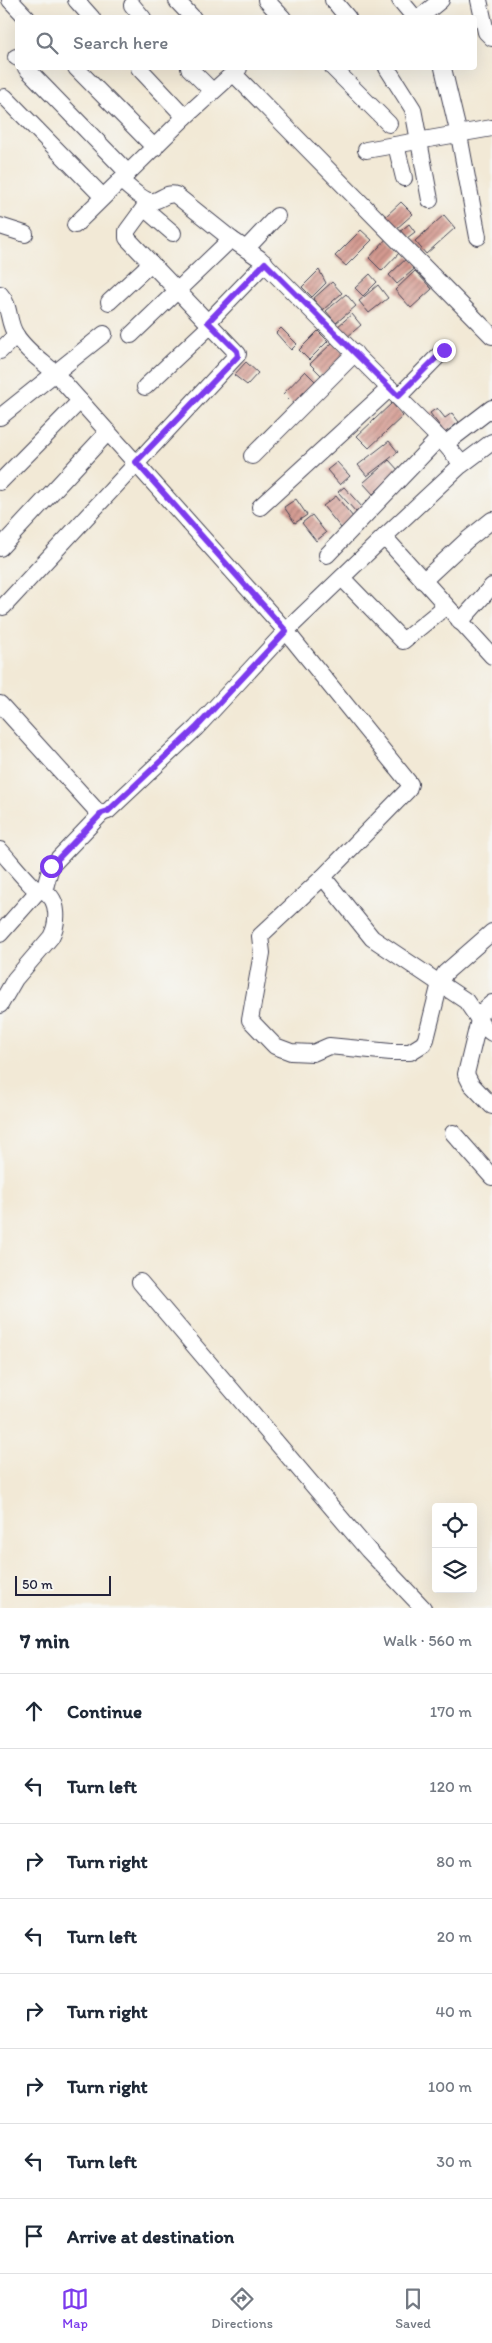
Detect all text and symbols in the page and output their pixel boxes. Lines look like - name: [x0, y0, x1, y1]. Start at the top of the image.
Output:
- search box: [15, 15, 477, 70]
- icon: search: [33, 29, 61, 57]
- text: Search here: [73, 31, 168, 54]
- route end: [433, 339, 456, 362]
- route start: [40, 855, 63, 878]
- map controls: [432, 1503, 477, 1593]
- button: locate: [432, 1503, 477, 1548]
- button: layers: [432, 1548, 477, 1593]
- scale bar: [15, 1573, 111, 1596]
- text: 50 m: [22, 1576, 53, 1593]
- text: 7 min: [20, 1628, 69, 1653]
- text: Walk · 560 m: [383, 1631, 472, 1650]
- icon: ahead: [20, 1697, 48, 1725]
- text: Continue: [67, 1700, 142, 1723]
- text: 170 m: [430, 1702, 472, 1721]
- icon: left: [20, 1772, 48, 1800]
- text: Turn left: [67, 1775, 137, 1798]
- text: 120 m: [429, 1777, 472, 1796]
- icon: right: [20, 1847, 48, 1875]
- text: Turn right: [67, 1850, 148, 1873]
- text: 80 m: [436, 1852, 472, 1871]
- icon: left: [20, 1922, 48, 1950]
- text: Turn left: [67, 1925, 137, 1948]
- text: 20 m: [437, 1927, 472, 1946]
- icon: right: [20, 1997, 48, 2025]
- text: Turn right: [67, 2000, 148, 2023]
- text: 40 m: [435, 2002, 472, 2021]
- icon: right: [20, 2072, 48, 2100]
- text: Turn right: [67, 2075, 148, 2098]
- text: 100 m: [428, 2077, 472, 2096]
- icon: left: [20, 2147, 48, 2175]
- text: Turn left: [67, 2150, 137, 2173]
- text: 30 m: [436, 2152, 472, 2171]
- icon: arrive: [20, 2222, 48, 2250]
- text: Arrive at destination: [67, 2225, 234, 2248]
- tab: Map: [61, 2285, 89, 2332]
- tab: Directions: [211, 2285, 273, 2332]
- tab: Saved: [395, 2285, 431, 2332]

